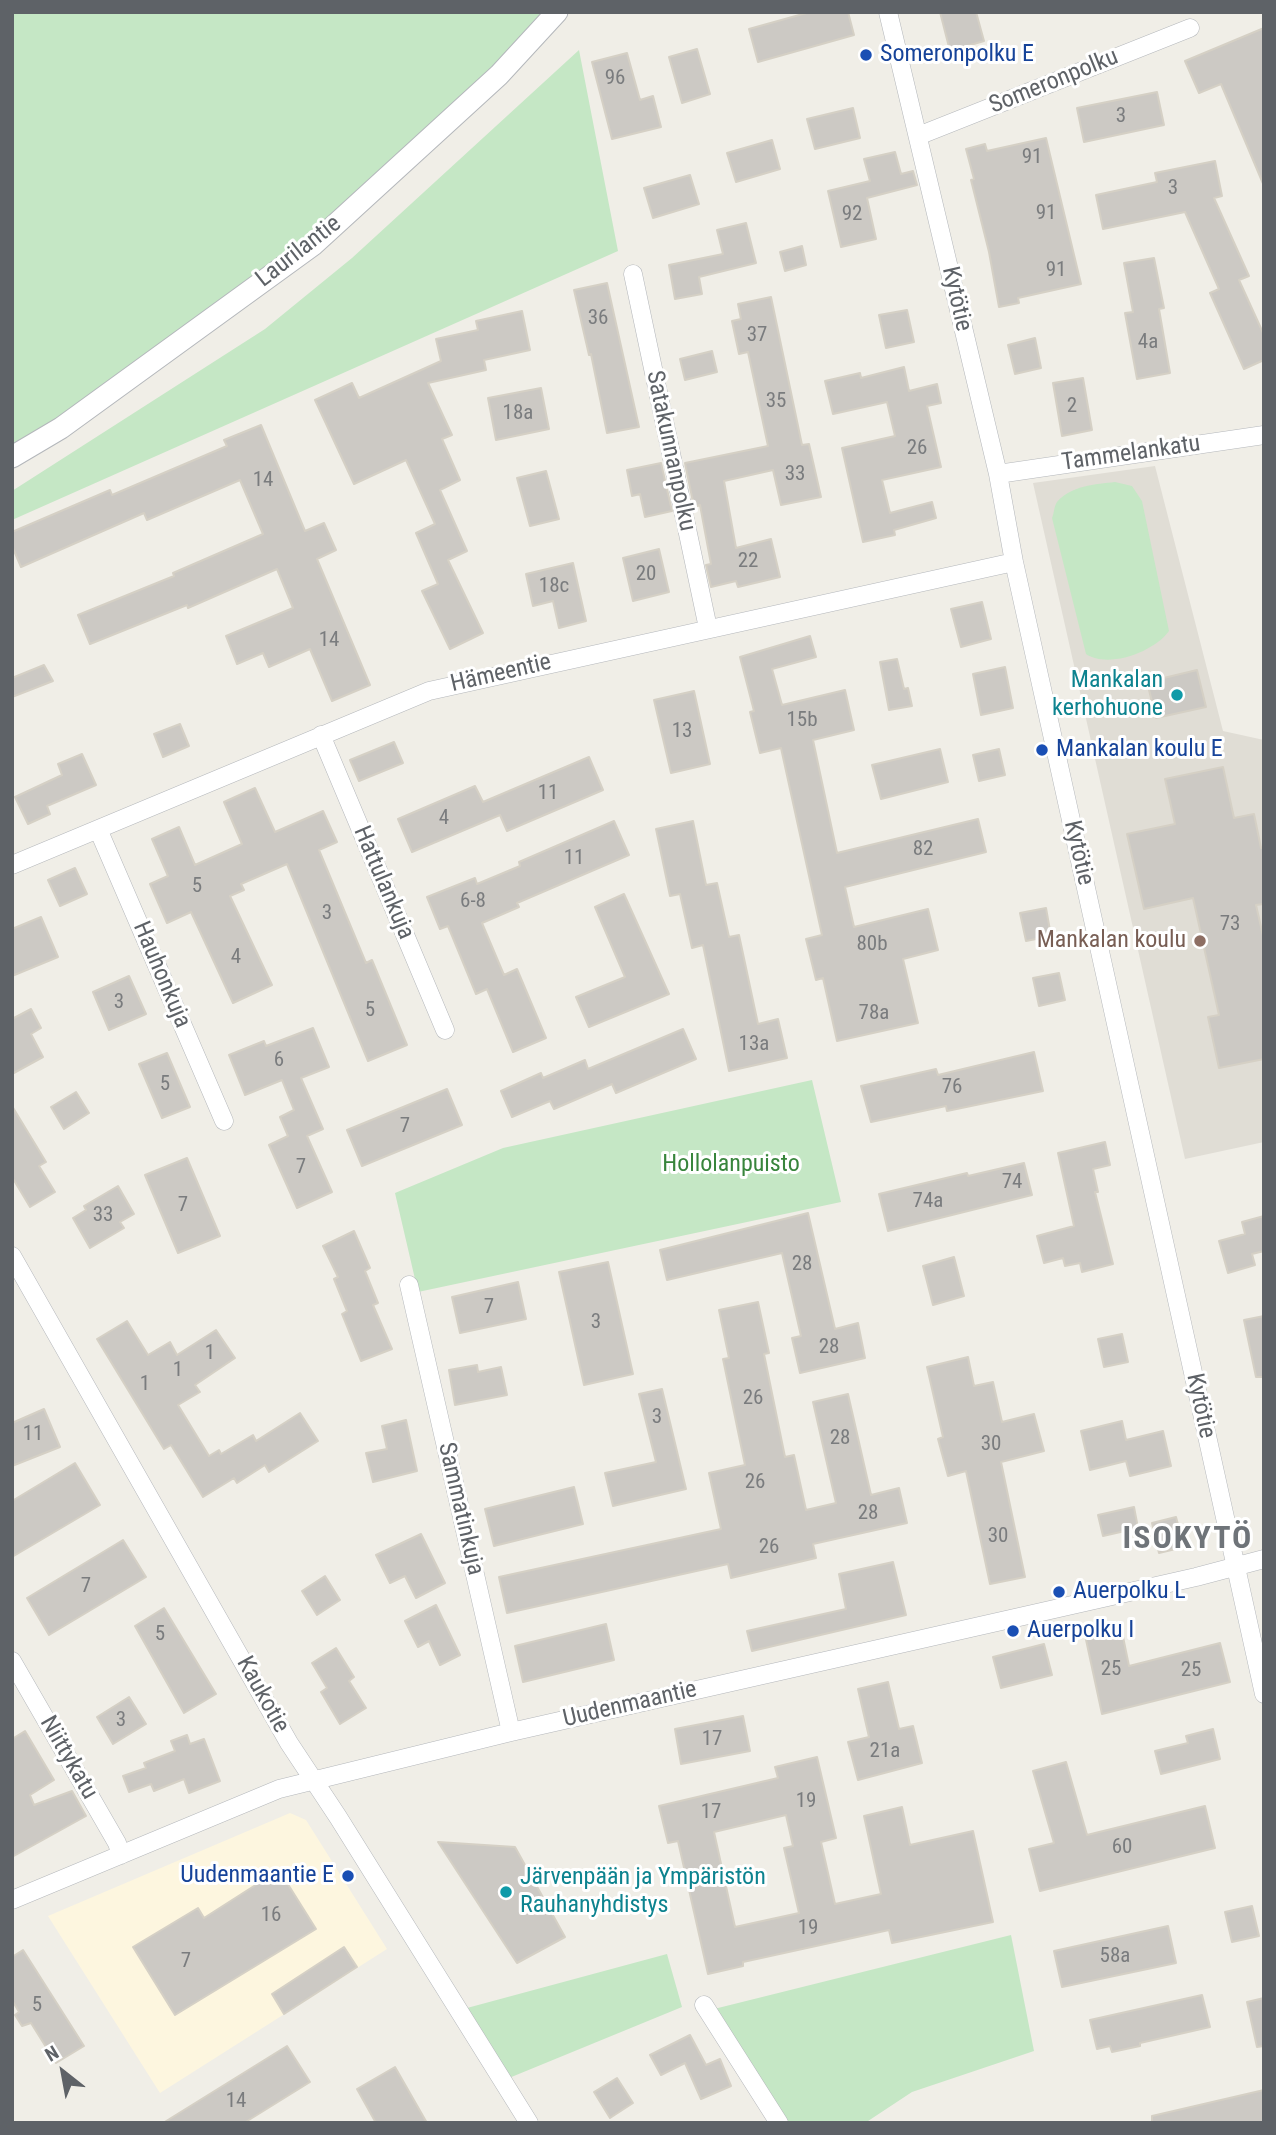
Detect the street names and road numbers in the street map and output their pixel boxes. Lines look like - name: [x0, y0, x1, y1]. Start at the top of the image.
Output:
- street label: Someronpolku: [985, 43, 1123, 121]
- street label: Laurilantie: [251, 210, 347, 294]
- street label: Kytötie: [935, 264, 977, 334]
- street label: Satakunnanpolku: [639, 368, 701, 534]
- street label: Tammelankatu: [1060, 430, 1202, 478]
- street label: Hämeentie: [448, 648, 554, 700]
- street label: Kytötie: [1057, 818, 1099, 888]
- street label: Hattulankuja: [346, 822, 420, 944]
- street label: Hauhonkuja: [126, 918, 196, 1032]
- street label: Kytötie: [1179, 1371, 1221, 1441]
- street label: Sammatinkuja: [431, 1440, 489, 1578]
- street label: Kaukotie: [229, 1652, 295, 1738]
- street label: Uudenmaantie: [560, 1676, 700, 1734]
- street label: Niittykatu: [33, 1711, 103, 1805]

